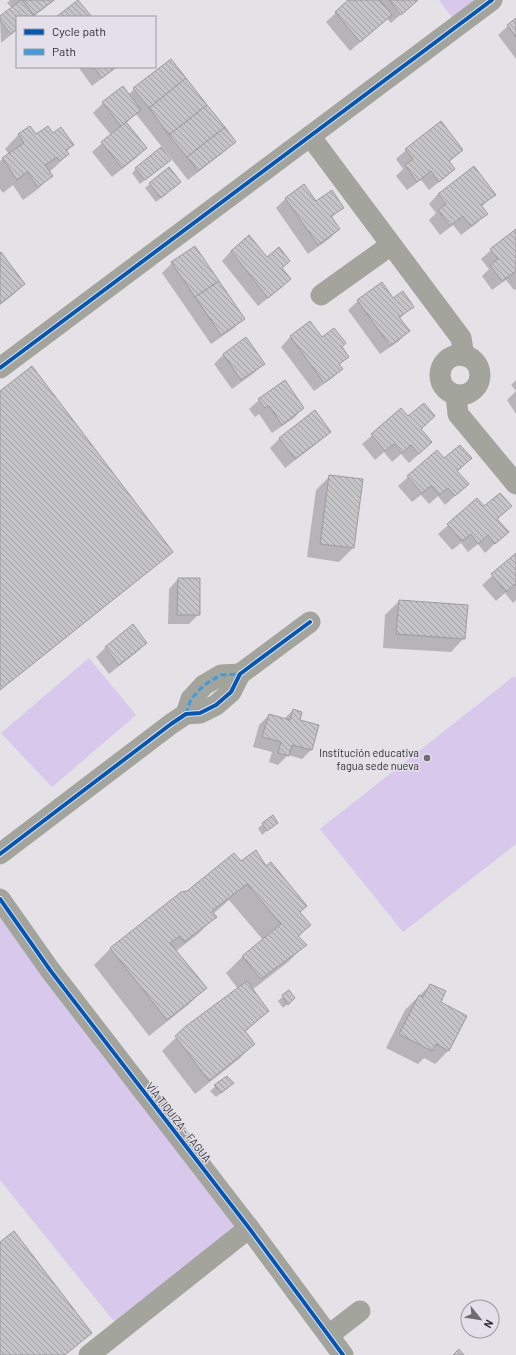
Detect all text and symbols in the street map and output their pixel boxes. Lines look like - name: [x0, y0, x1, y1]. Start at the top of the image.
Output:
- legend: [16, 16, 156, 68]
- text: Cycle path: [52, 24, 106, 38]
- text: Path: [52, 44, 76, 58]
- place label: Institución educativa fagua sede nueva: [319, 746, 419, 772]
- marker: Institución educativa fagua sede nueva: [422, 753, 432, 763]
- street label: VÍA TIQUIZA - FAGUA: [144, 1079, 214, 1165]
- north arrow: [460, 1299, 500, 1339]
- text: N: [482, 1318, 497, 1331]

